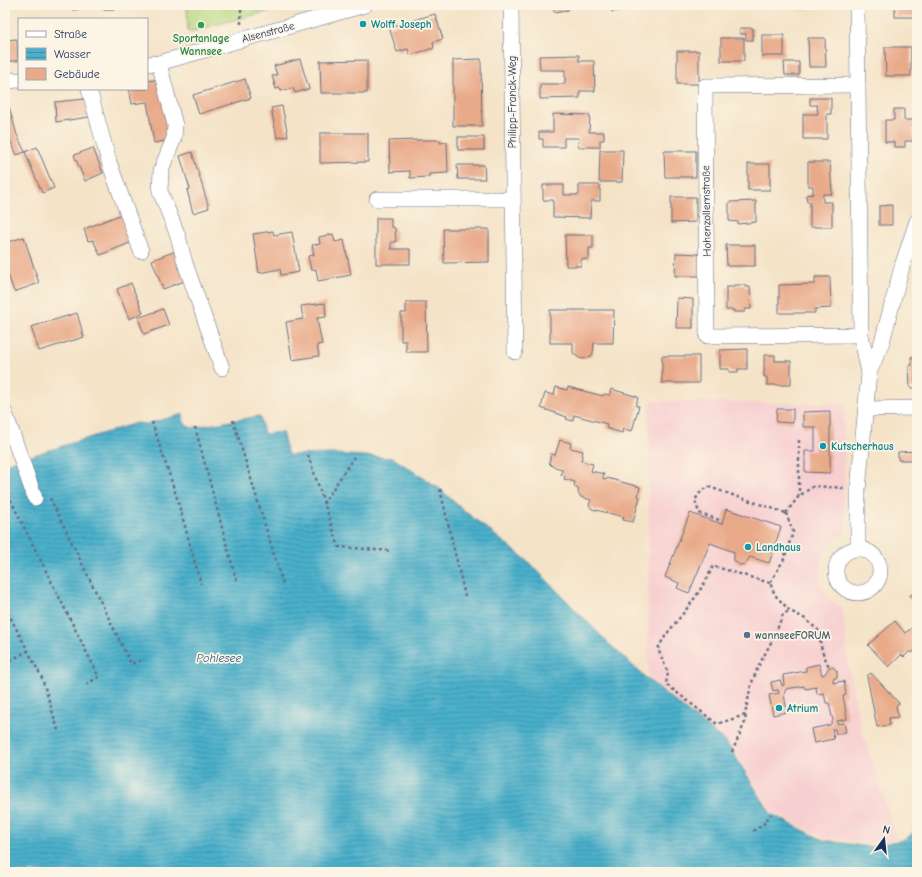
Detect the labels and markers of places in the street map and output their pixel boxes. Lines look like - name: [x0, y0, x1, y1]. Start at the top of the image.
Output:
- place label: Wolff Joseph: [371, 18, 432, 31]
- marker: Wolff Joseph: [358, 19, 368, 29]
- marker: Sportanlage Wannsee: [196, 20, 206, 30]
- place label: Sportanlage Wannsee: [173, 32, 230, 58]
- place label: Kutscherhaus: [831, 440, 894, 453]
- marker: Kutscherhaus: [818, 441, 828, 451]
- place label: Landhaus: [756, 541, 801, 554]
- marker: Landhaus: [743, 542, 753, 552]
- place label: wannseeFORUM: [755, 629, 831, 642]
- marker: wannseeFORUM: [742, 630, 752, 640]
- place label: Atrium: [787, 702, 818, 715]
- marker: Atrium: [774, 703, 784, 713]

